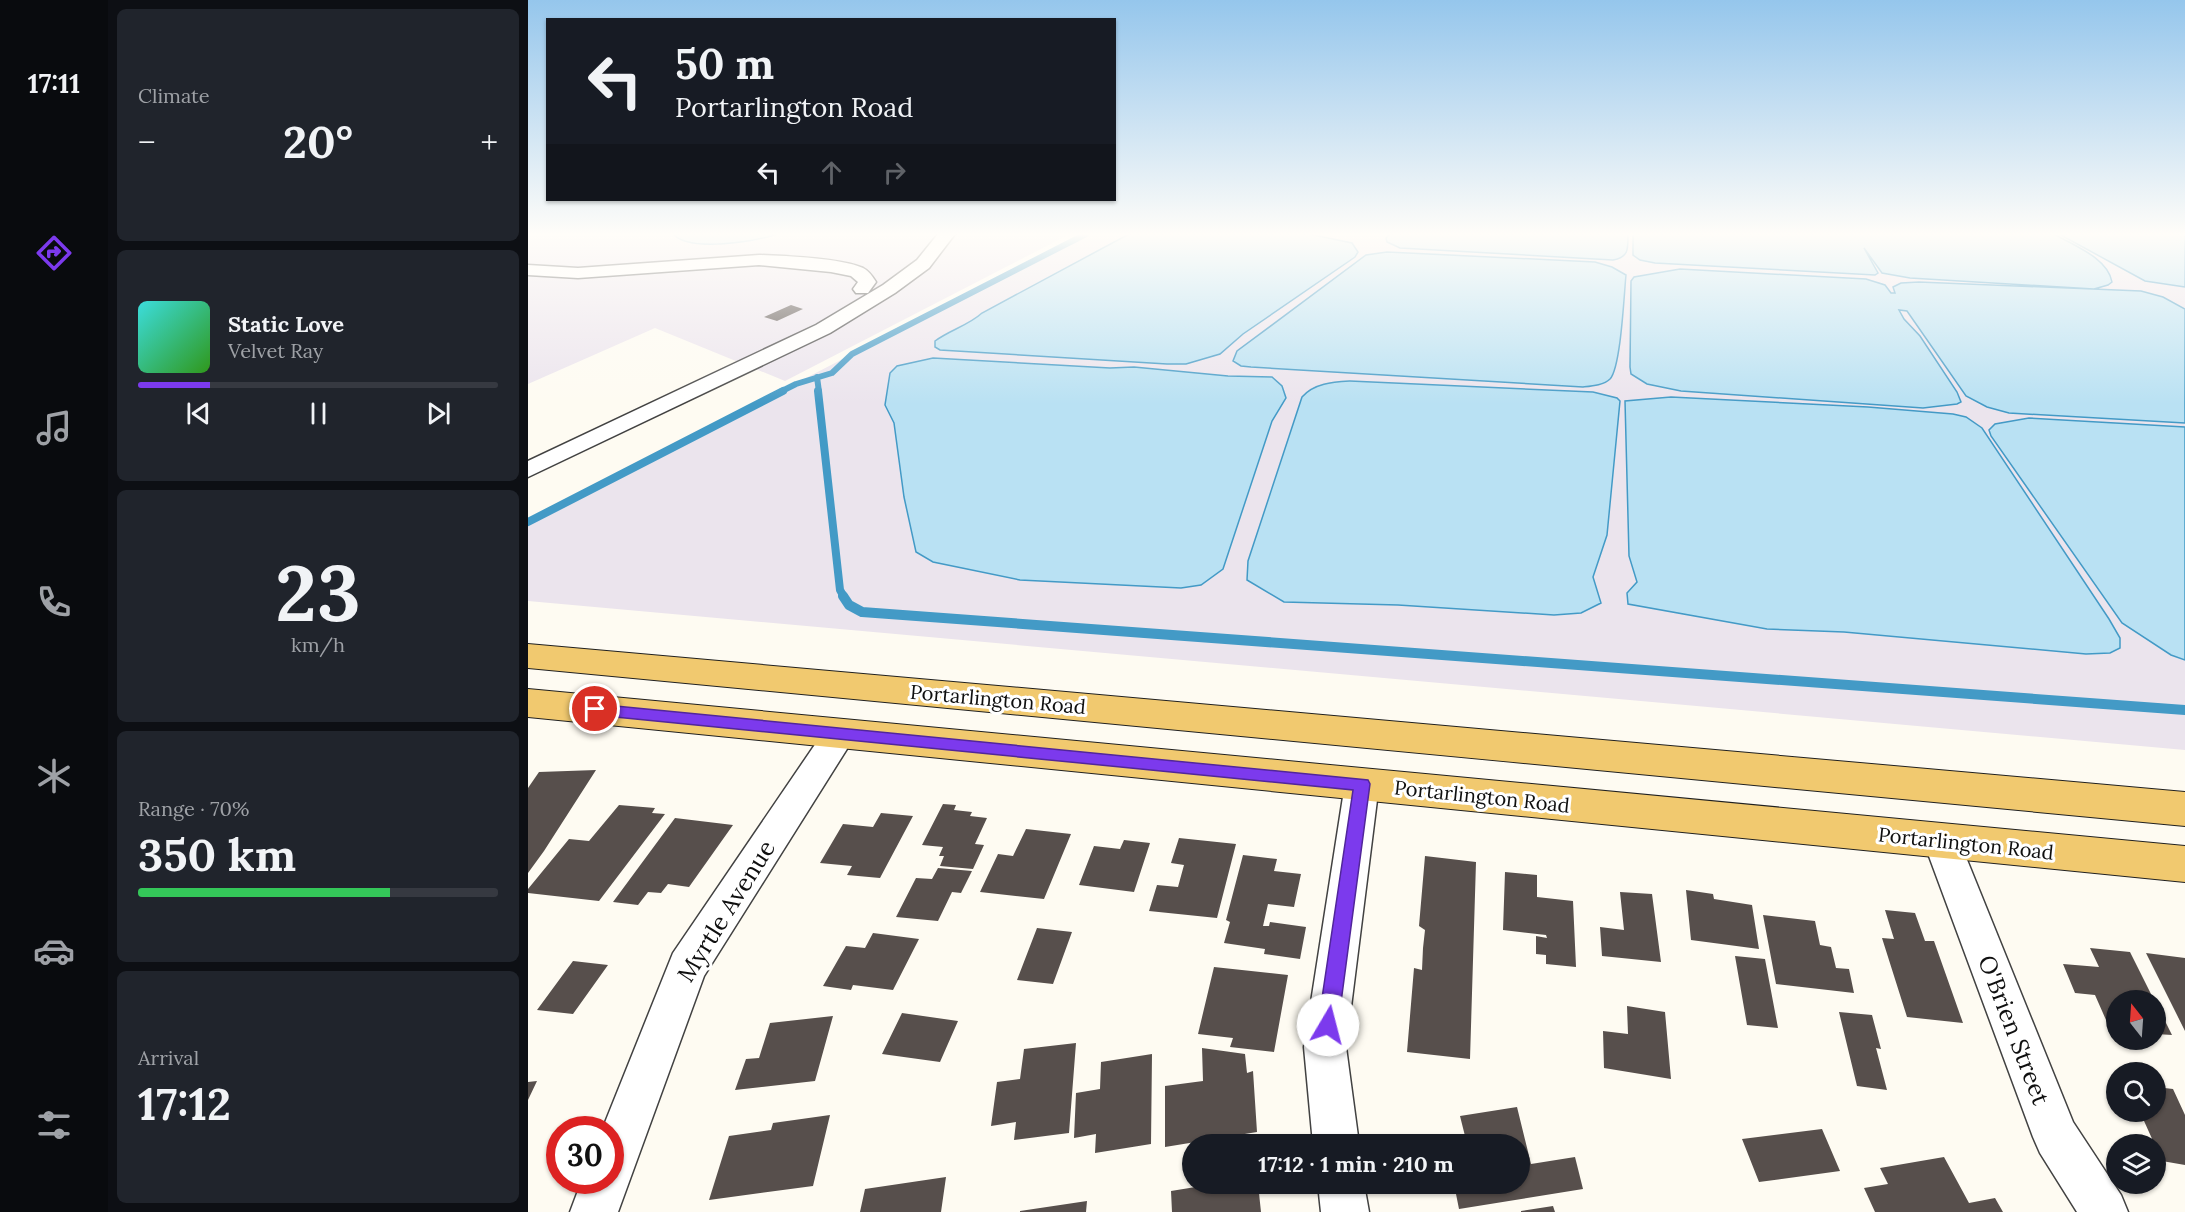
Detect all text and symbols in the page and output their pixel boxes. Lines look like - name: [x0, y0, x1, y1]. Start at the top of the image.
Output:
- text: 50 m: [675, 37, 774, 91]
- icon: left: [576, 42, 654, 120]
- text: 17:11: [28, 66, 80, 100]
- text: Climate: [138, 83, 210, 108]
- text: Portarlington Road: [675, 90, 913, 124]
- text: 20°: [283, 113, 353, 170]
- text: −: [138, 121, 156, 163]
- text: +: [480, 121, 498, 163]
- icon: left: [752, 156, 785, 189]
- icon: ahead: [815, 156, 848, 189]
- icon: right: [878, 156, 911, 189]
- icon: directions: [33, 232, 75, 274]
- text: Static Love: [228, 310, 344, 338]
- text: Velvet Ray: [228, 338, 323, 363]
- icon: previous: [182, 397, 215, 430]
- icon: pause: [302, 397, 335, 430]
- icon: next: [422, 397, 455, 430]
- icon: music: [33, 407, 75, 449]
- text: 23: [275, 543, 361, 642]
- icon: phone: [33, 581, 75, 623]
- text: km/h: [291, 632, 345, 657]
- street label: Portarlington Road: [909, 679, 1087, 719]
- pin: [569, 683, 620, 734]
- icon: arrive: [578, 692, 611, 725]
- icon: climate: [33, 755, 75, 797]
- street label: Portarlington Road: [1393, 774, 1571, 818]
- text: Range · 70%: [138, 796, 249, 821]
- street label: Portarlington Road: [1877, 821, 2055, 865]
- text: 350 km: [138, 826, 296, 883]
- street label: Myrtle Avenue: [670, 834, 782, 988]
- icon: car: [33, 930, 75, 972]
- street label: O'Brien Street: [1971, 951, 2057, 1110]
- north arrow: [2106, 990, 2166, 1050]
- map controls: [2106, 990, 2166, 1194]
- position arrow: [1296, 993, 1360, 1057]
- text: Arrival: [138, 1045, 199, 1070]
- button: search: [2106, 1062, 2166, 1122]
- text: 17:12: [138, 1075, 231, 1132]
- icon: filters: [33, 1104, 75, 1146]
- speed limit sign: 30: [546, 1116, 624, 1194]
- button: layers: [2106, 1134, 2166, 1194]
- text: 17:12 · 1 min · 210 m: [1258, 1150, 1454, 1178]

